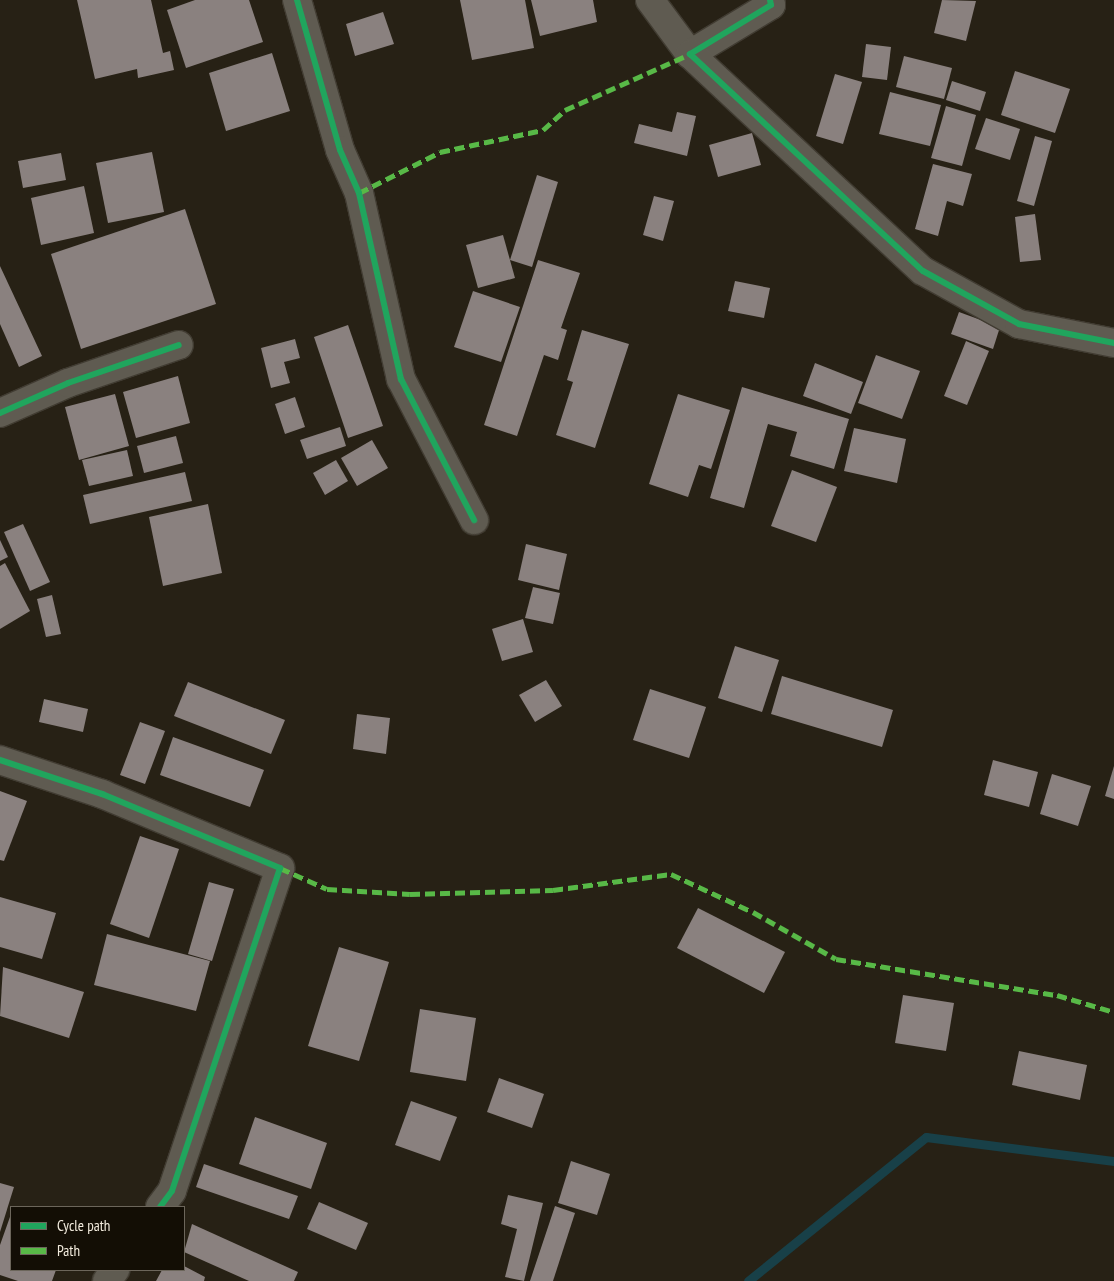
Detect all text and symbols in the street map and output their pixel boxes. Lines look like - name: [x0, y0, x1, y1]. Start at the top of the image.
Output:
- legend: [10, 1206, 185, 1271]
- text: Cycle path: [57, 1216, 110, 1235]
- text: Path: [57, 1241, 80, 1260]

